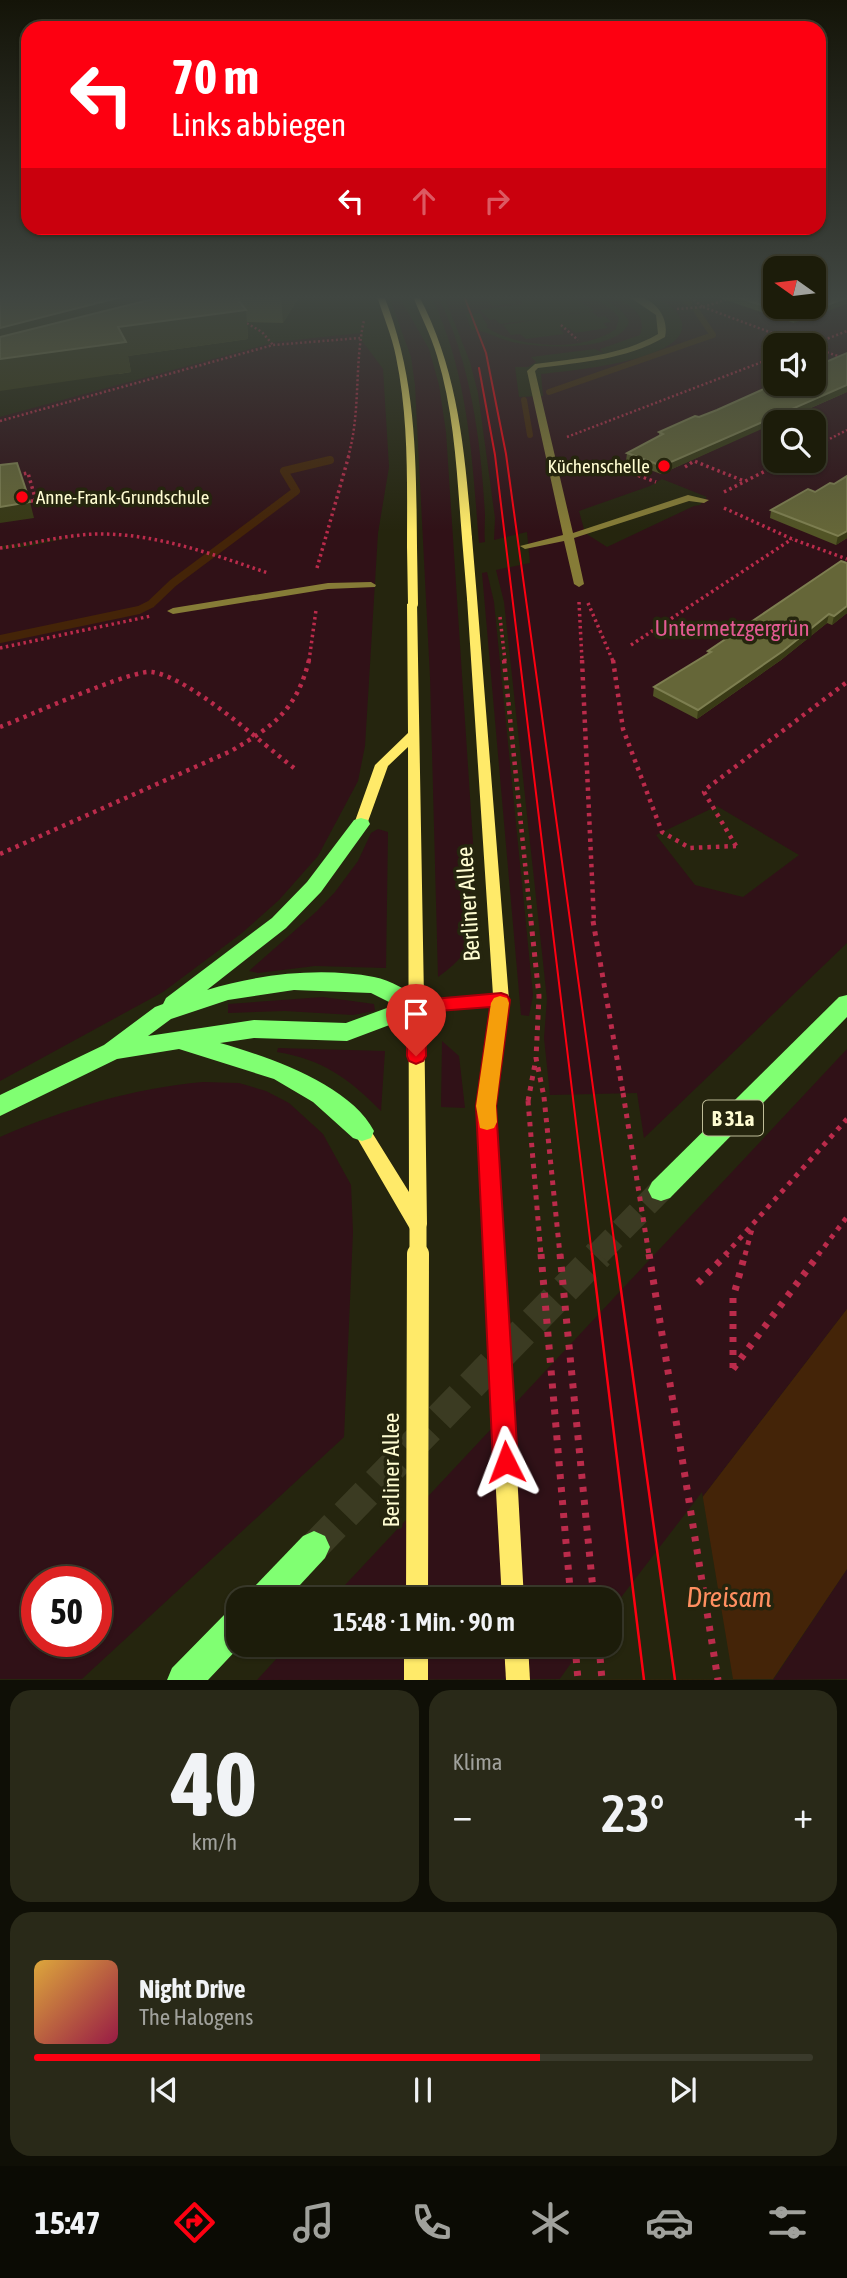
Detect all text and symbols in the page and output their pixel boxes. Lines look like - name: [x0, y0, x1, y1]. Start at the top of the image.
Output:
- text: 70 m: [171, 48, 259, 104]
- icon: left: [56, 49, 147, 140]
- text: Links abbiegen: [171, 106, 346, 143]
- icon: left: [332, 182, 370, 220]
- icon: ahead: [405, 182, 443, 220]
- icon: right: [478, 182, 516, 220]
- north arrow: [763, 256, 826, 318]
- map controls: [763, 256, 826, 473]
- button: sound: [763, 333, 826, 396]
- button: search: [763, 410, 826, 473]
- place label: Küchenschelle: [548, 455, 650, 477]
- marker: Küchenschelle: [656, 458, 672, 474]
- place label: Anne-Frank-Grundschule: [36, 486, 209, 508]
- marker: Anne-Frank-Grundschule: [14, 489, 30, 505]
- park label: Untermetzgergrün: [654, 615, 810, 641]
- street label: Berliner Allee: [451, 846, 485, 962]
- pin: [386, 984, 446, 1056]
- icon: arrive: [397, 995, 435, 1033]
- road number: B 31a: [703, 1100, 763, 1136]
- street label: Berliner Allee: [378, 1412, 404, 1528]
- position arrow: [469, 1425, 543, 1499]
- speed limit sign: 50: [21, 1566, 112, 1657]
- water label: Dreisam: [686, 1581, 772, 1613]
- text: 15:48 · 1 Min. · 90 m: [333, 1607, 515, 1637]
- text: 40: [171, 1731, 257, 1835]
- text: Klima: [453, 1749, 502, 1775]
- text: 23°: [601, 1783, 664, 1843]
- text: −: [453, 1793, 472, 1836]
- text: +: [793, 1793, 813, 1836]
- text: km/h: [191, 1829, 237, 1855]
- text: Night Drive: [139, 1974, 246, 2004]
- text: The Halogens: [139, 2004, 253, 2030]
- icon: previous: [145, 2071, 183, 2109]
- icon: pause: [404, 2071, 442, 2109]
- icon: next: [664, 2071, 702, 2109]
- icon: directions: [170, 2198, 219, 2247]
- icon: music: [289, 2198, 338, 2247]
- icon: phone: [407, 2198, 456, 2247]
- icon: climate: [526, 2198, 575, 2247]
- icon: car: [645, 2198, 694, 2247]
- icon: filters: [763, 2198, 812, 2247]
- text: 15:47: [35, 2204, 101, 2241]

